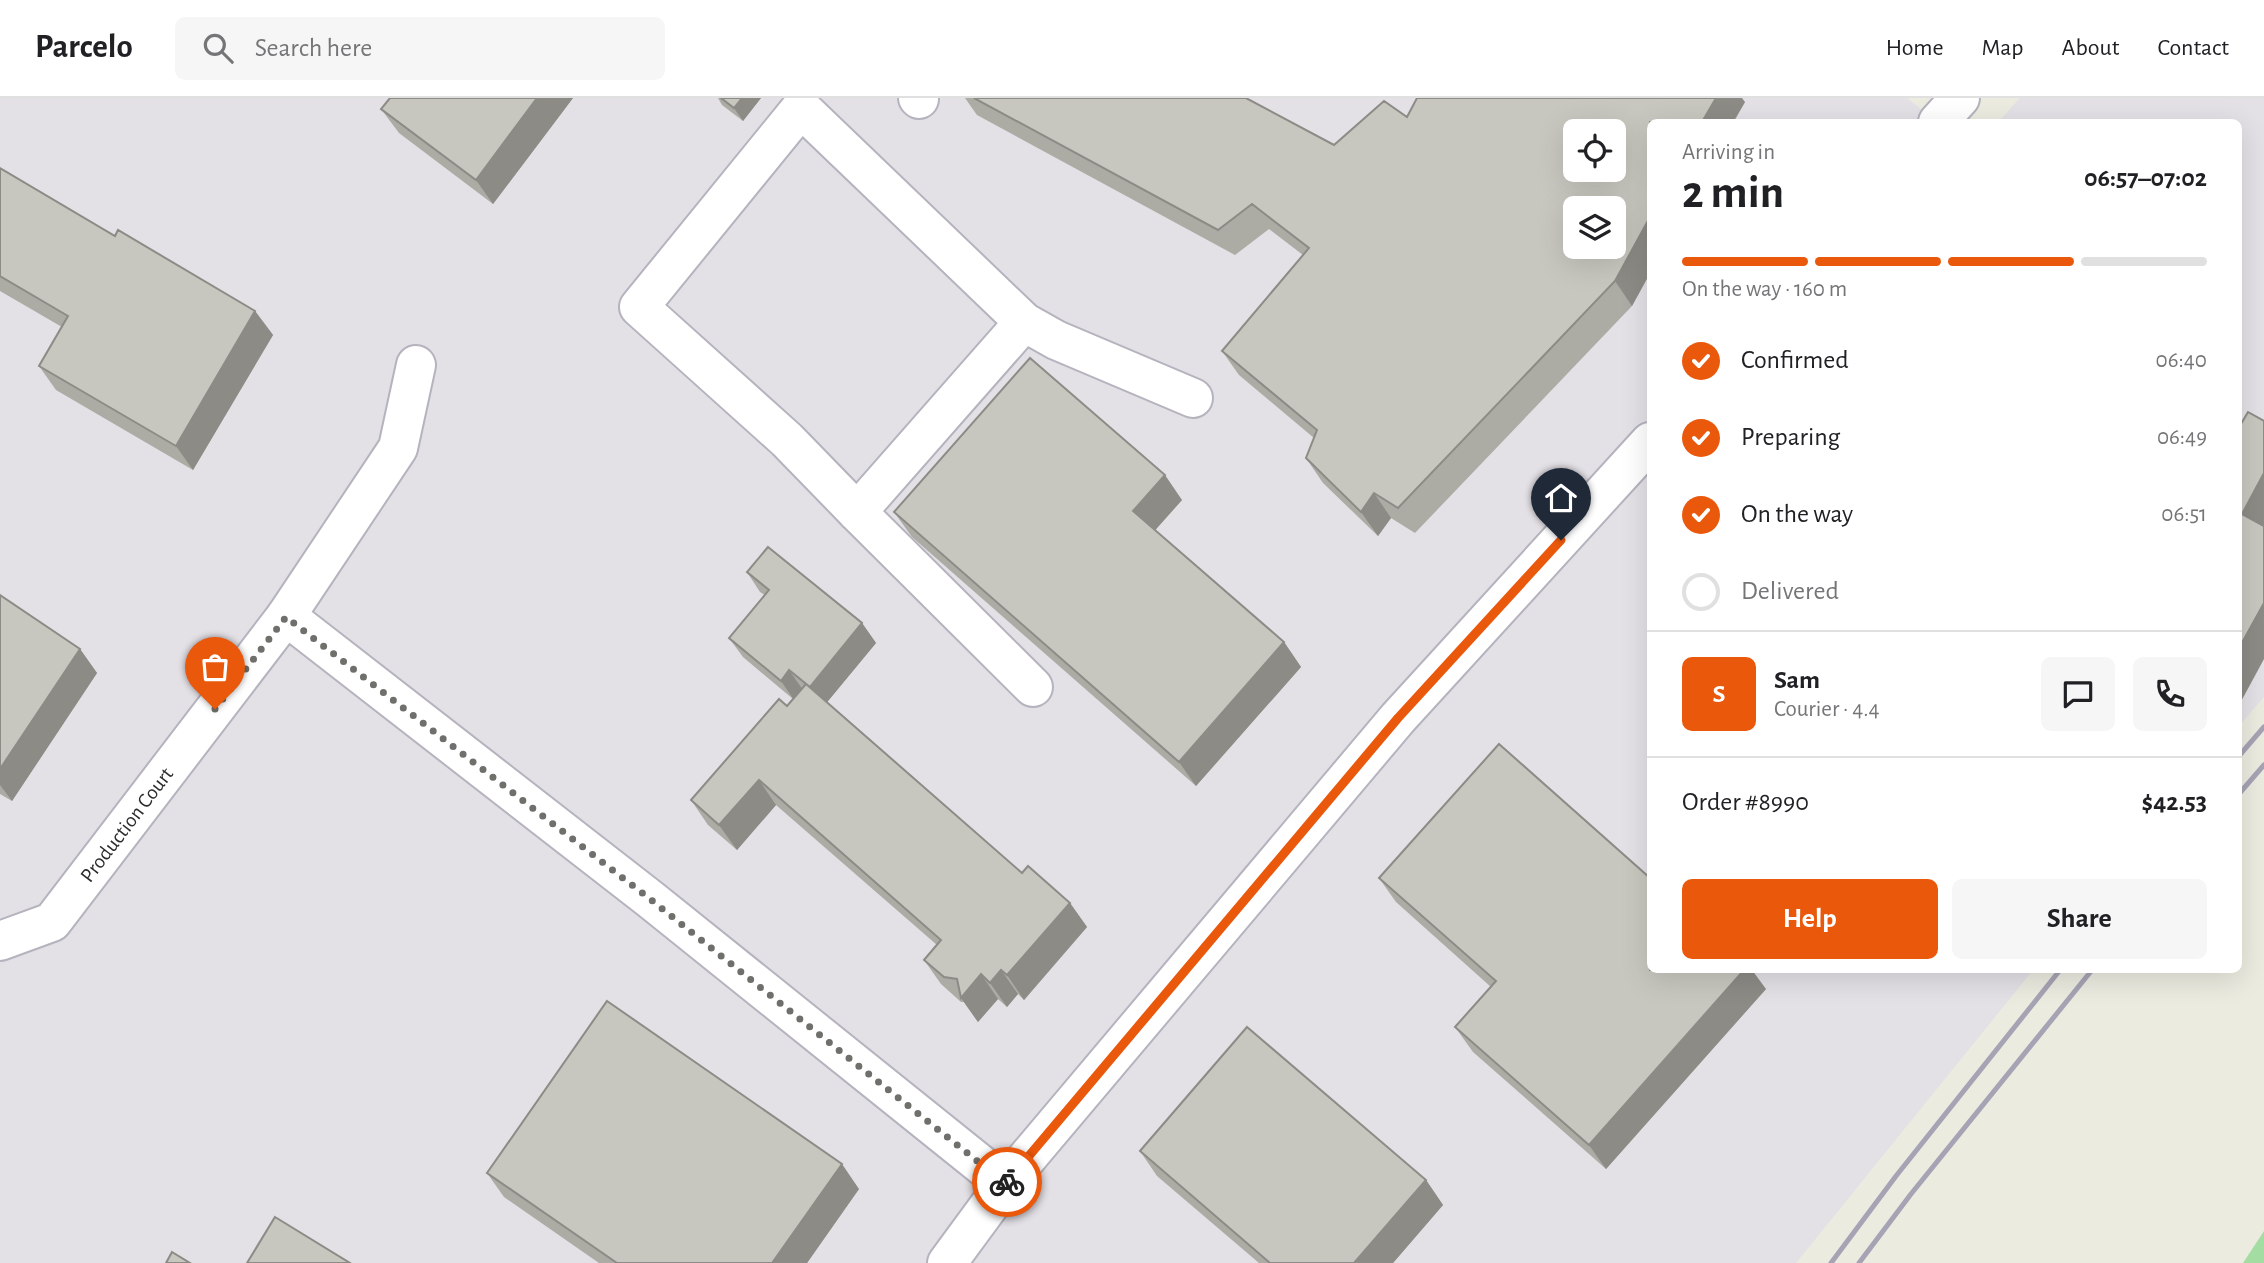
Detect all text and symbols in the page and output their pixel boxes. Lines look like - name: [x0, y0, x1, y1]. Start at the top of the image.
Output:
- search box: [175, 17, 665, 80]
- icon: search: [199, 29, 237, 67]
- text: Parcelo: [35, 31, 133, 64]
- text: Search here: [255, 35, 372, 61]
- text: Home: [1886, 36, 1944, 60]
- text: Map: [1982, 36, 2024, 60]
- text: About: [2062, 36, 2119, 60]
- text: Contact: [2157, 36, 2229, 60]
- map controls: [1563, 119, 1626, 259]
- button: locate: [1563, 119, 1626, 182]
- text: Arriving in: [1682, 141, 1775, 164]
- text: 06:57–07:02: [2084, 165, 2207, 191]
- text: 2 min: [1682, 170, 1784, 216]
- button: layers: [1563, 196, 1626, 259]
- text: On the way · 160 m: [1682, 278, 1847, 301]
- icon: check: [1682, 342, 1720, 380]
- text: Confirmed: [1741, 347, 1849, 373]
- text: 06:40: [2156, 349, 2207, 372]
- icon: check: [1682, 419, 1720, 457]
- text: Preparing: [1741, 424, 1840, 450]
- text: 06:49: [2157, 426, 2207, 449]
- pin: [1531, 468, 1591, 540]
- icon: home: [1542, 479, 1580, 517]
- icon: check: [1682, 496, 1720, 534]
- text: On the way: [1741, 501, 1853, 527]
- text: 06:51: [2161, 503, 2207, 526]
- text: Delivered: [1741, 578, 1839, 604]
- pin: [185, 637, 245, 709]
- icon: bag: [196, 648, 234, 686]
- button: chat: [2041, 657, 2115, 731]
- button: phone: [2133, 657, 2207, 731]
- text: Sam: [1774, 667, 1820, 693]
- text: S: [1713, 681, 1725, 707]
- text: Courier · 4.4: [1774, 698, 1880, 721]
- street label: Production Court: [76, 763, 177, 886]
- text: Order #8990: [1682, 789, 1809, 815]
- text: $42.53: [2142, 789, 2207, 815]
- button: Help: [1682, 879, 1938, 959]
- button: Share: [1952, 879, 2207, 959]
- courier: [972, 1147, 1042, 1217]
- icon: bike: [988, 1163, 1026, 1201]

